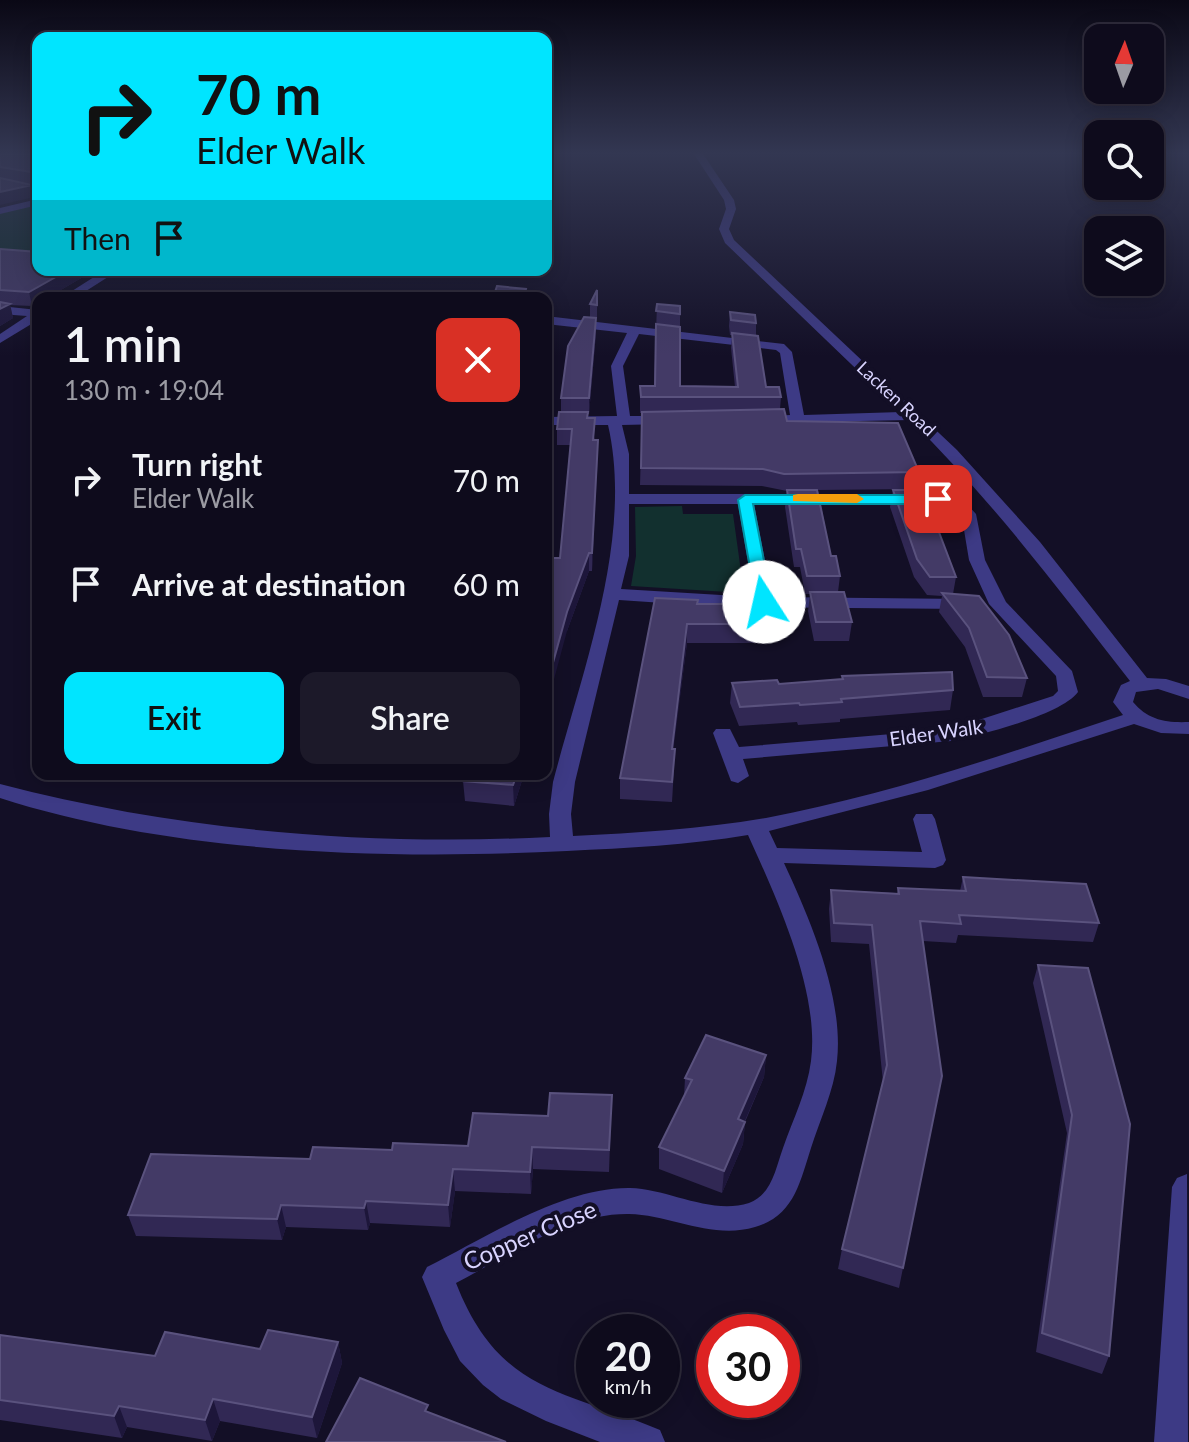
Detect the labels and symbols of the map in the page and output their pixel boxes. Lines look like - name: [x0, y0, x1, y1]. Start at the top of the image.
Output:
- north arrow: [1084, 24, 1164, 104]
- street label: Lacken Road: [853, 356, 941, 440]
- pin: [904, 465, 972, 533]
- position arrow: [722, 560, 806, 644]
- street label: Elder Walk: [888, 713, 985, 750]
- street label: Copper Close: [459, 1194, 600, 1276]
- speed limit sign: 30: [696, 1314, 800, 1418]

